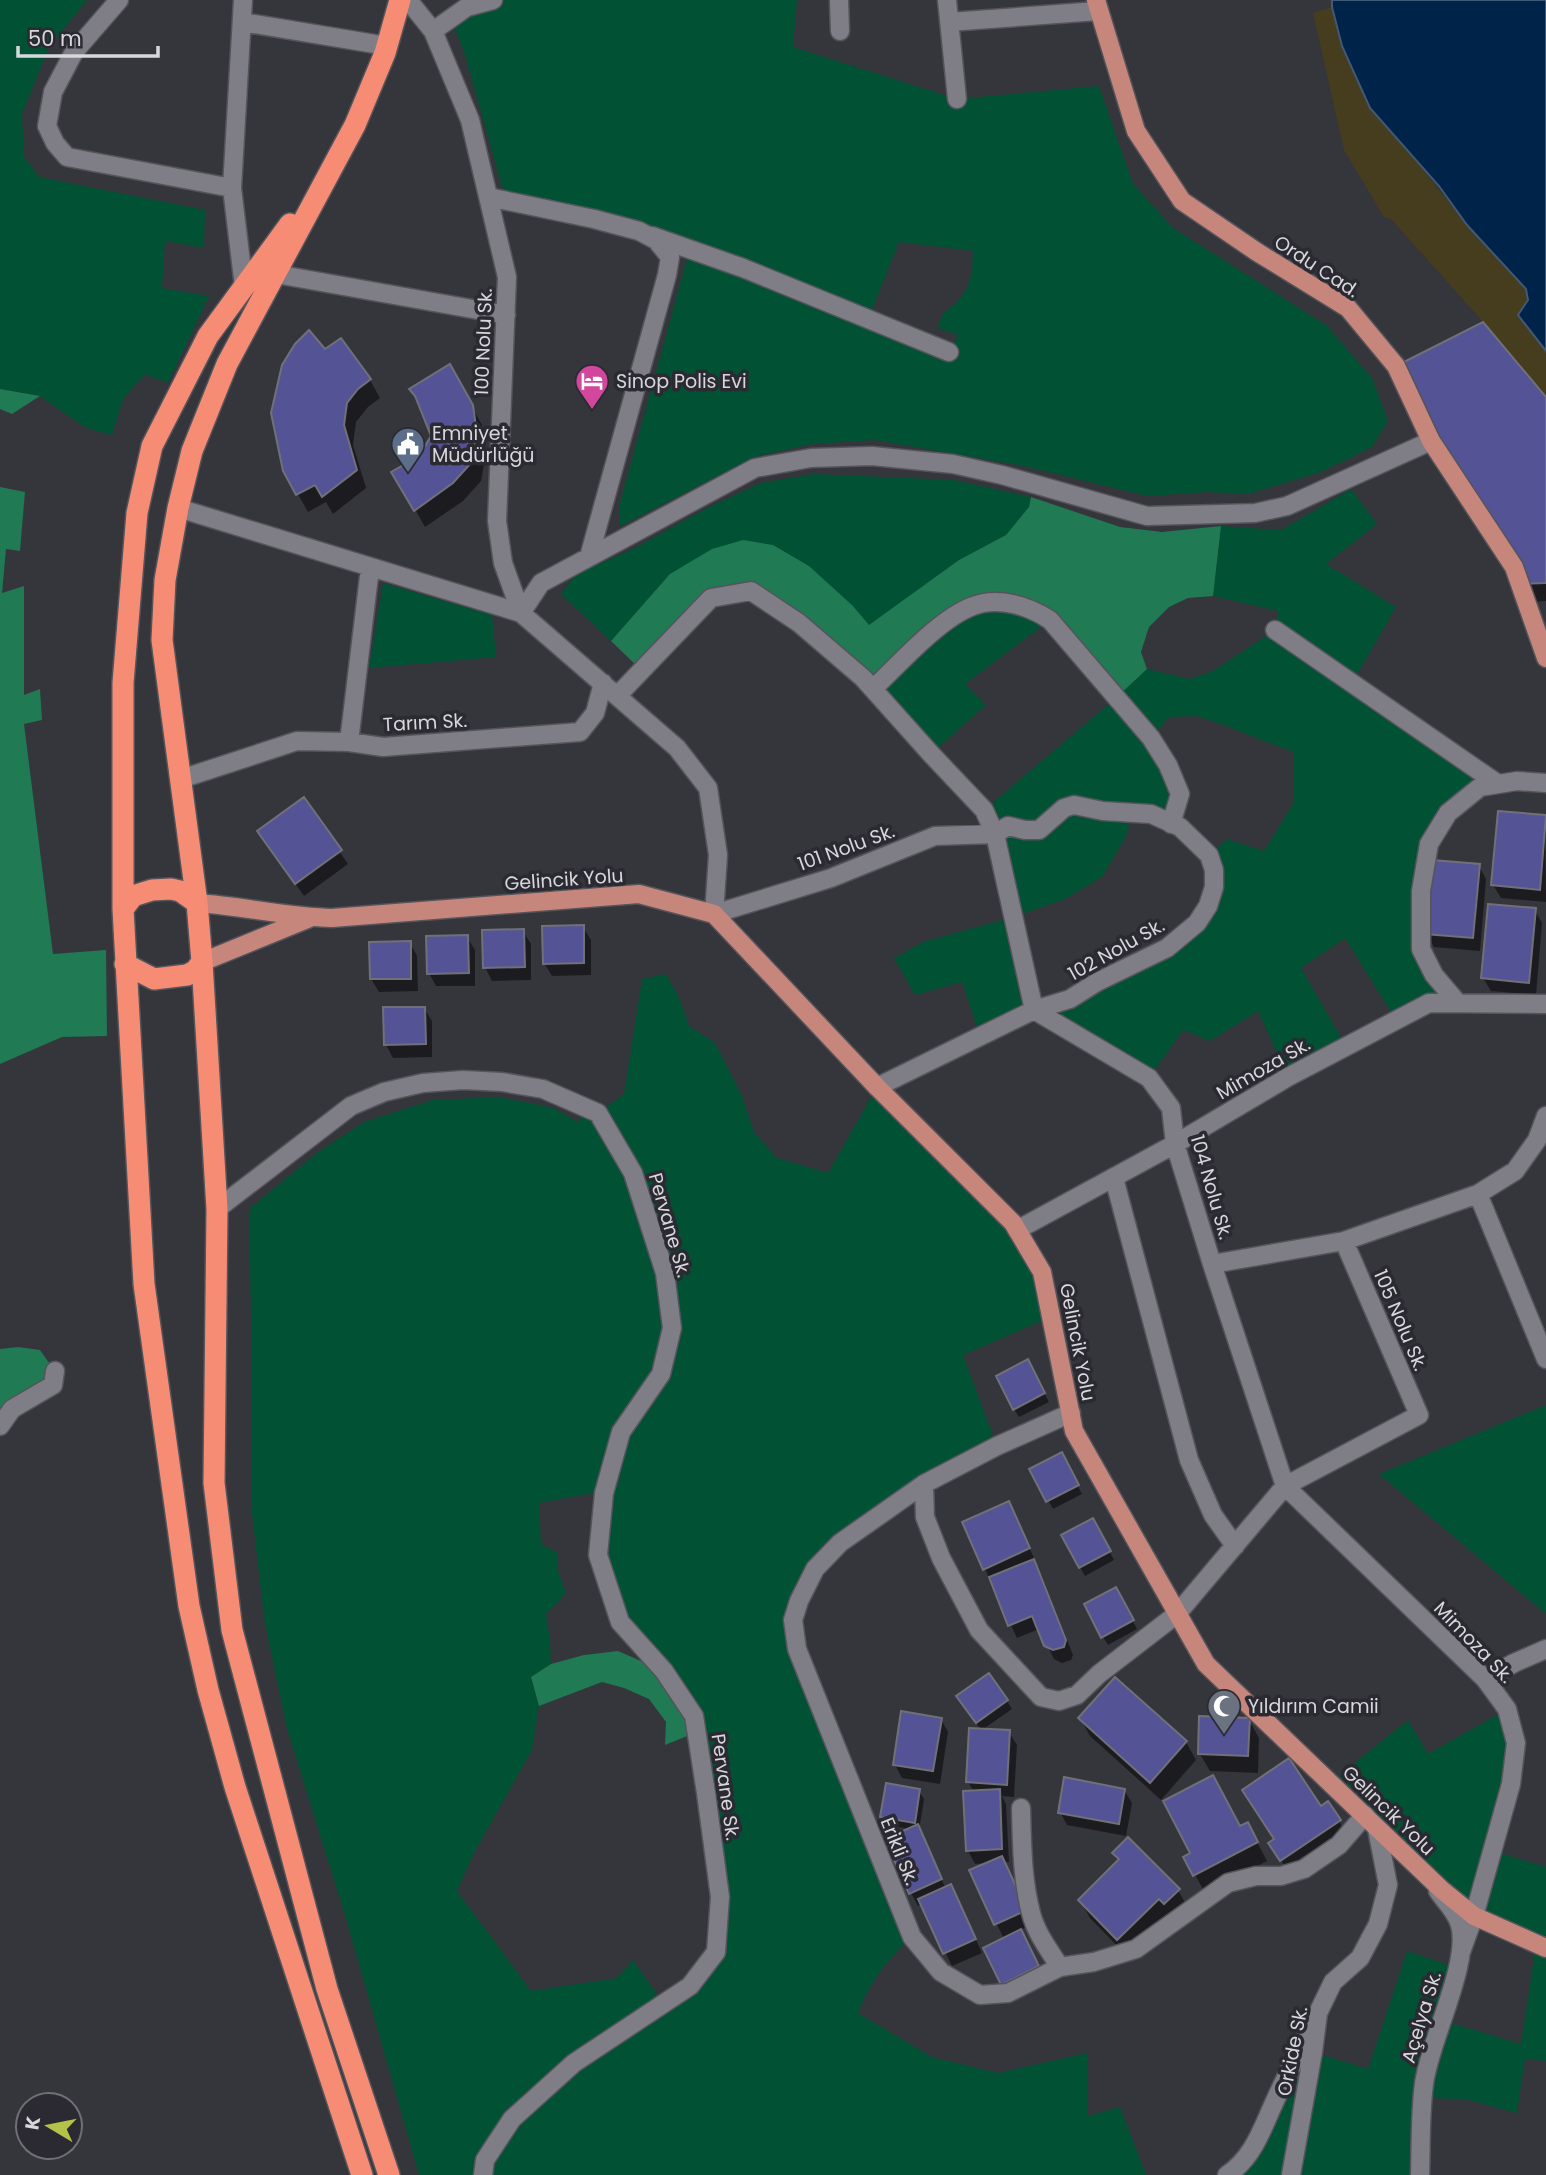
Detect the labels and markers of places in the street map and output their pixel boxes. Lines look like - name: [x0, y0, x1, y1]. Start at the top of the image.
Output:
- hotel icon: Sinop Polis Evi: [573, 362, 611, 411]
- place label: Sinop Polis Evi: [616, 368, 747, 395]
- place label: Emniyet Müdürlüğü: [432, 420, 534, 469]
- public building icon: Emniyet Müdürlüğü: [389, 425, 427, 474]
- mosque icon: Yıldırım Camii: [1205, 1687, 1243, 1736]
- place label: Yıldırım Camii: [1248, 1693, 1379, 1720]

